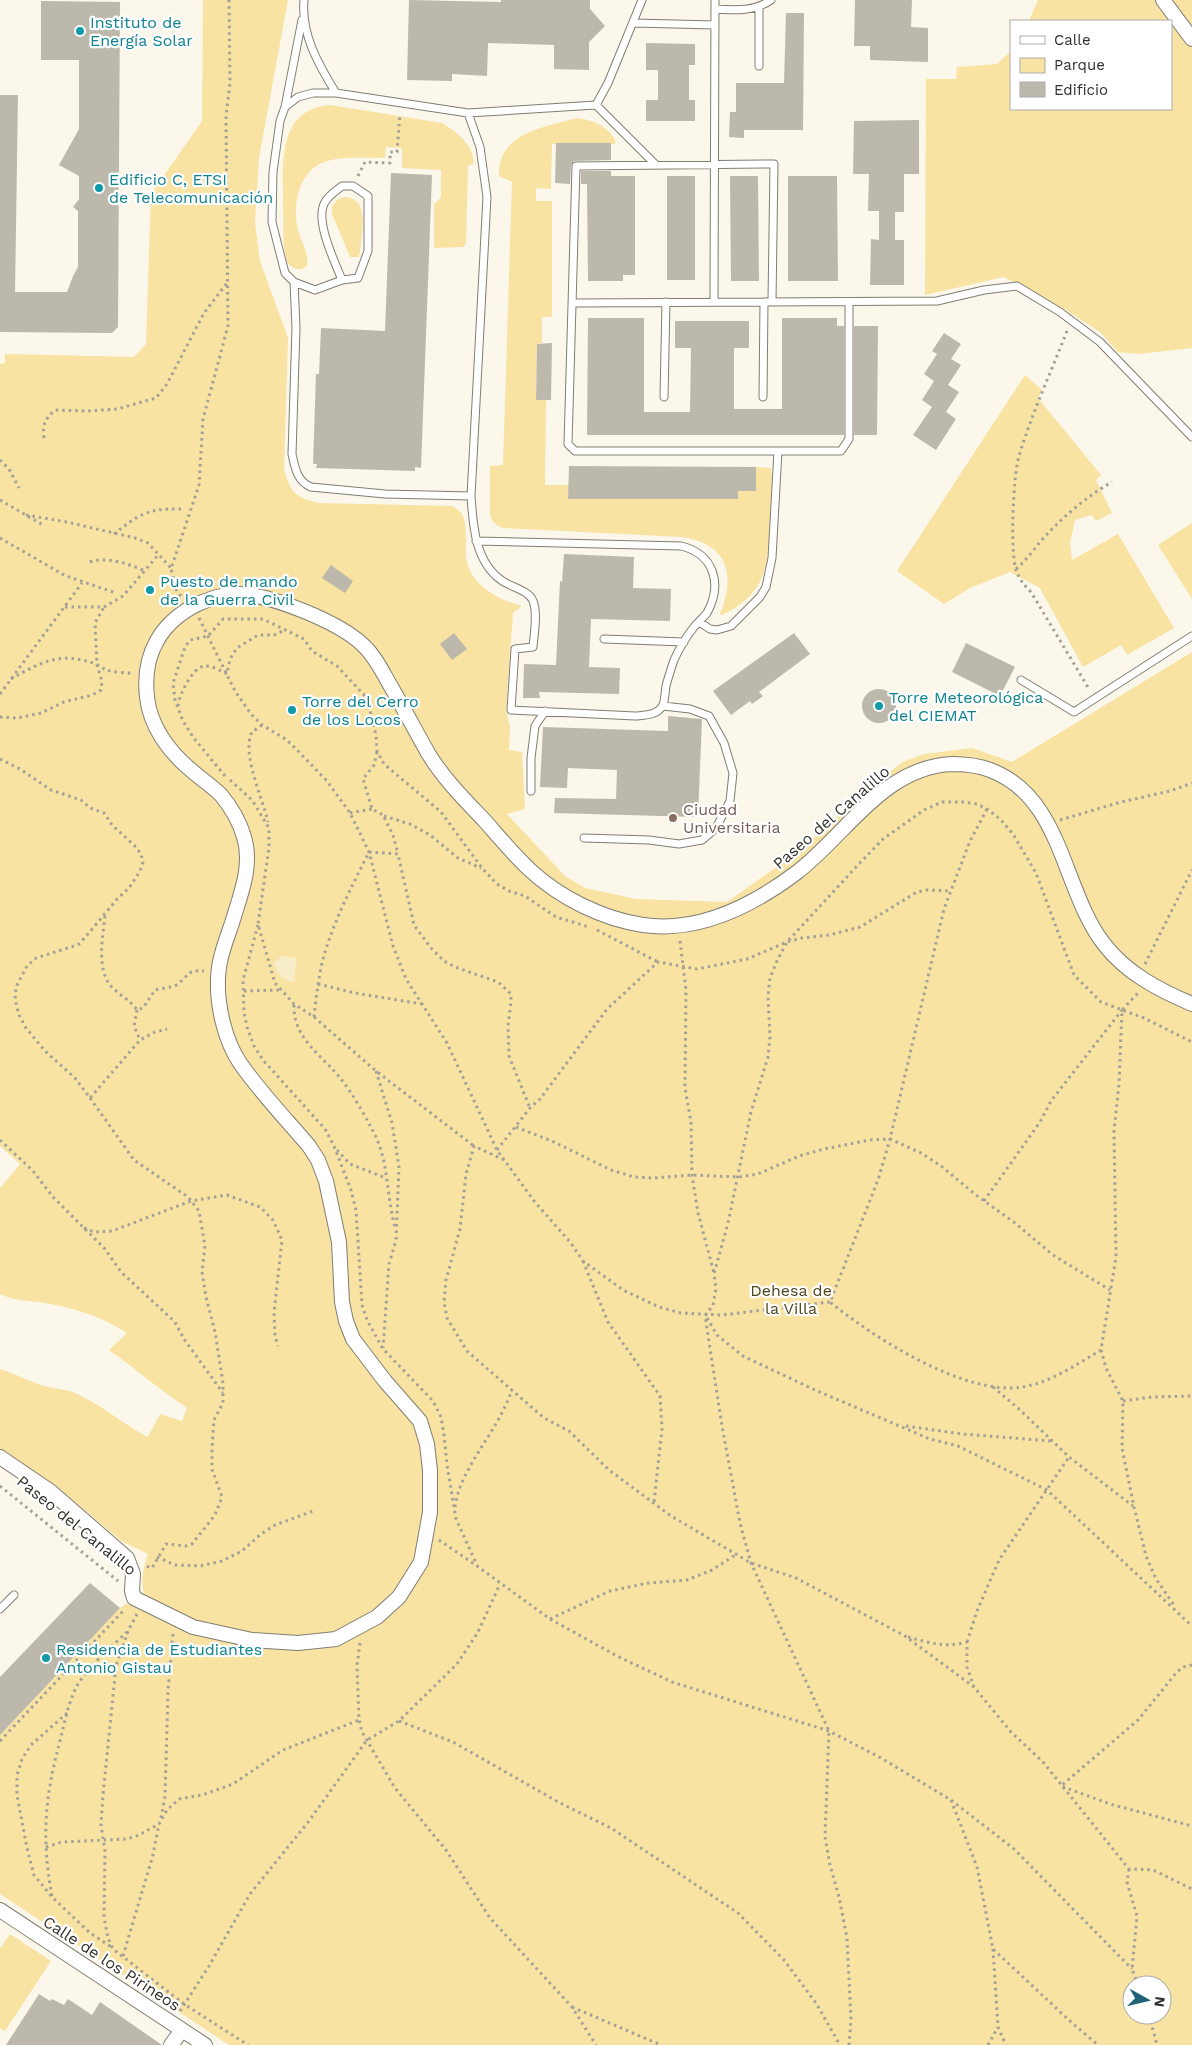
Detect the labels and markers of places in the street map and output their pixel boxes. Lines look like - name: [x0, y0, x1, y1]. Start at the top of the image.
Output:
- place label: Instituto de Energía Solar: [90, 13, 193, 50]
- marker: Instituto de Energía Solar: [74, 25, 86, 37]
- place label: Edificio C, ETSI de Telecomunicación: [109, 170, 273, 207]
- marker: Edificio C, ETSI de Telecomunicación: [93, 182, 105, 194]
- place label: Puesto de mando de la Guerra Civil: [160, 572, 298, 609]
- marker: Puesto de mando de la Guerra Civil: [144, 584, 156, 596]
- place label: Torre Meteorológica del CIEMAT: [889, 688, 1043, 725]
- place label: Torre del Cerro de los Locos: [302, 692, 419, 729]
- marker: Torre Meteorológica del CIEMAT: [873, 700, 885, 712]
- marker: Torre del Cerro de los Locos: [286, 704, 298, 716]
- place label: Ciudad Universitaria: [683, 800, 780, 837]
- marker: Ciudad Universitaria: [667, 812, 679, 824]
- place label: Residencia de Estudiantes Antonio Gistau: [56, 1640, 262, 1677]
- marker: Residencia de Estudiantes Antonio Gistau: [40, 1652, 52, 1664]

